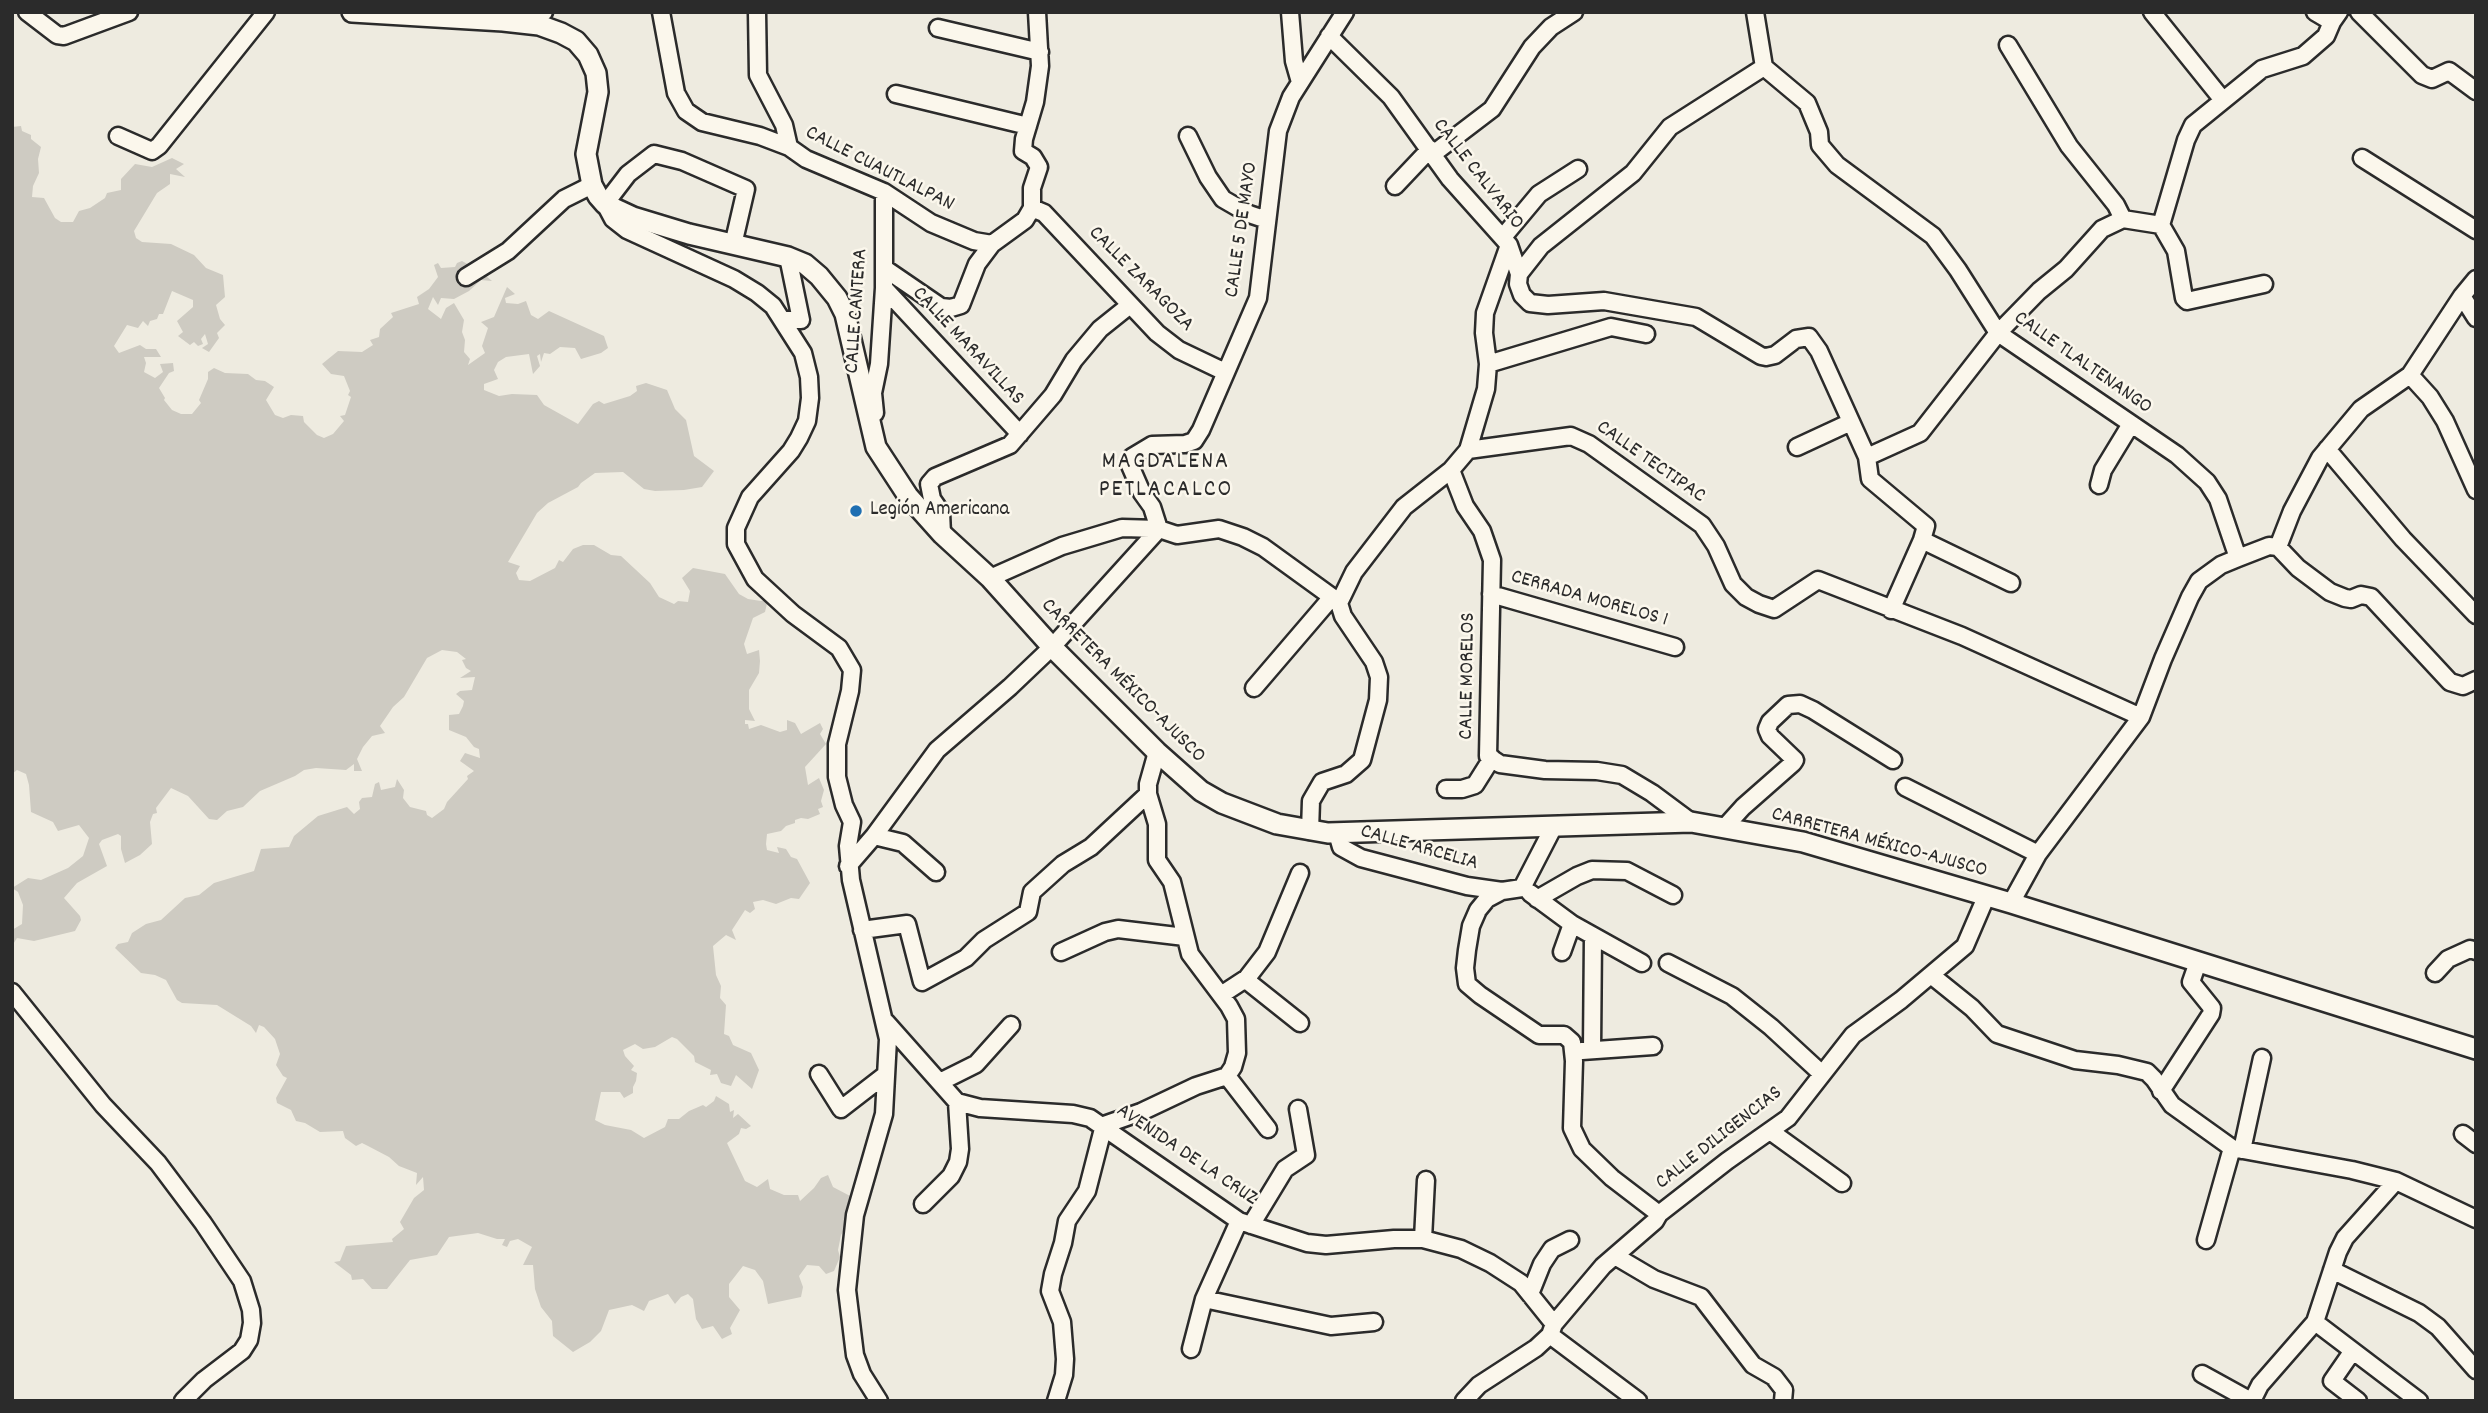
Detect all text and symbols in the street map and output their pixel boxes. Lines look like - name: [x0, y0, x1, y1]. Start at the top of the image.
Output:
- street label: CALLE CALVARIO: [1426, 114, 1528, 236]
- street label: CALLE CUAUTLALPAN: [800, 122, 958, 218]
- street label: CALLE 5 DE MAYO: [1221, 161, 1265, 299]
- street label: CALLE ZARAGOZA: [1082, 222, 1198, 338]
- street label: CALLE CANTERA: [841, 248, 875, 374]
- street label: CALLE MARAVILLAS: [905, 282, 1029, 412]
- street label: CALLE TLALTENANGO: [2008, 307, 2156, 421]
- street label: CALLE TECTIPAC: [1590, 416, 1710, 510]
- district label: MAGDALENA PETLACALCO: [1100, 450, 1232, 506]
- place label: Legión Americana: [870, 498, 1009, 524]
- marker: Legión Americana: [848, 503, 864, 519]
- street label: CERRADA MORELOS 1: [1507, 566, 1671, 634]
- street label: CARRETERA MÉXICO-AJUSCO: [1034, 594, 1210, 770]
- street label: CALLE MORELOS: [1455, 612, 1483, 740]
- street label: CARRETERA MÉXICO-AJUSCO: [1768, 803, 1990, 885]
- street label: CALLE ARCELIA: [1357, 820, 1481, 878]
- street label: CALLE DILIGENCIAS: [1652, 1082, 1788, 1196]
- street label: AVENIDA DE LA CRUZ: [1111, 1099, 1261, 1213]

